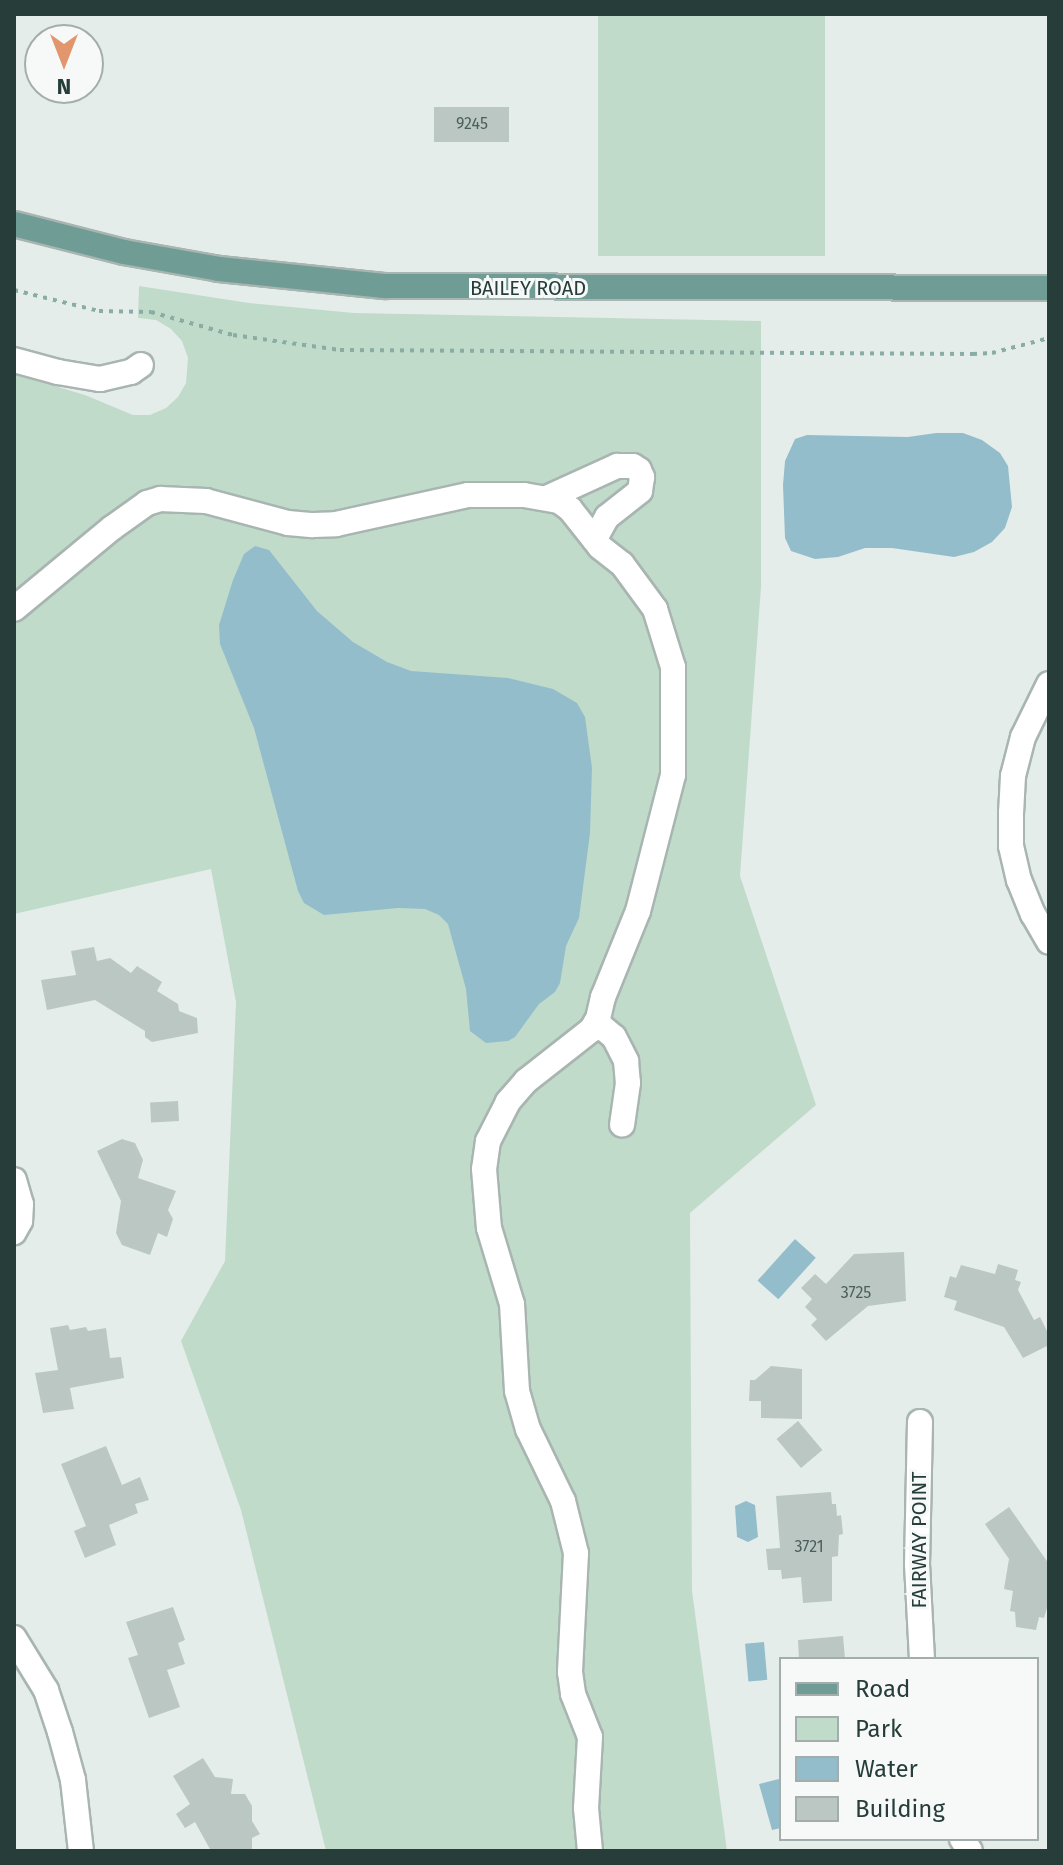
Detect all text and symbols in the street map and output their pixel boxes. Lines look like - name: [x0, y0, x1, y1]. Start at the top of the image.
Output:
- north arrow: [24, 24, 104, 104]
- text: N: [57, 73, 71, 100]
- house number: 9245: [456, 114, 488, 134]
- street label: BAILEY ROAD: [470, 276, 586, 300]
- house number: 3725: [841, 1283, 871, 1303]
- street label: FAIRWAY POINT: [907, 1472, 931, 1608]
- house number: 3721: [794, 1537, 824, 1557]
- legend: [779, 1657, 1039, 1841]
- text: Road: [855, 1675, 910, 1703]
- text: Park: [855, 1715, 902, 1743]
- text: Water: [855, 1755, 918, 1783]
- text: Building: [855, 1795, 945, 1823]

